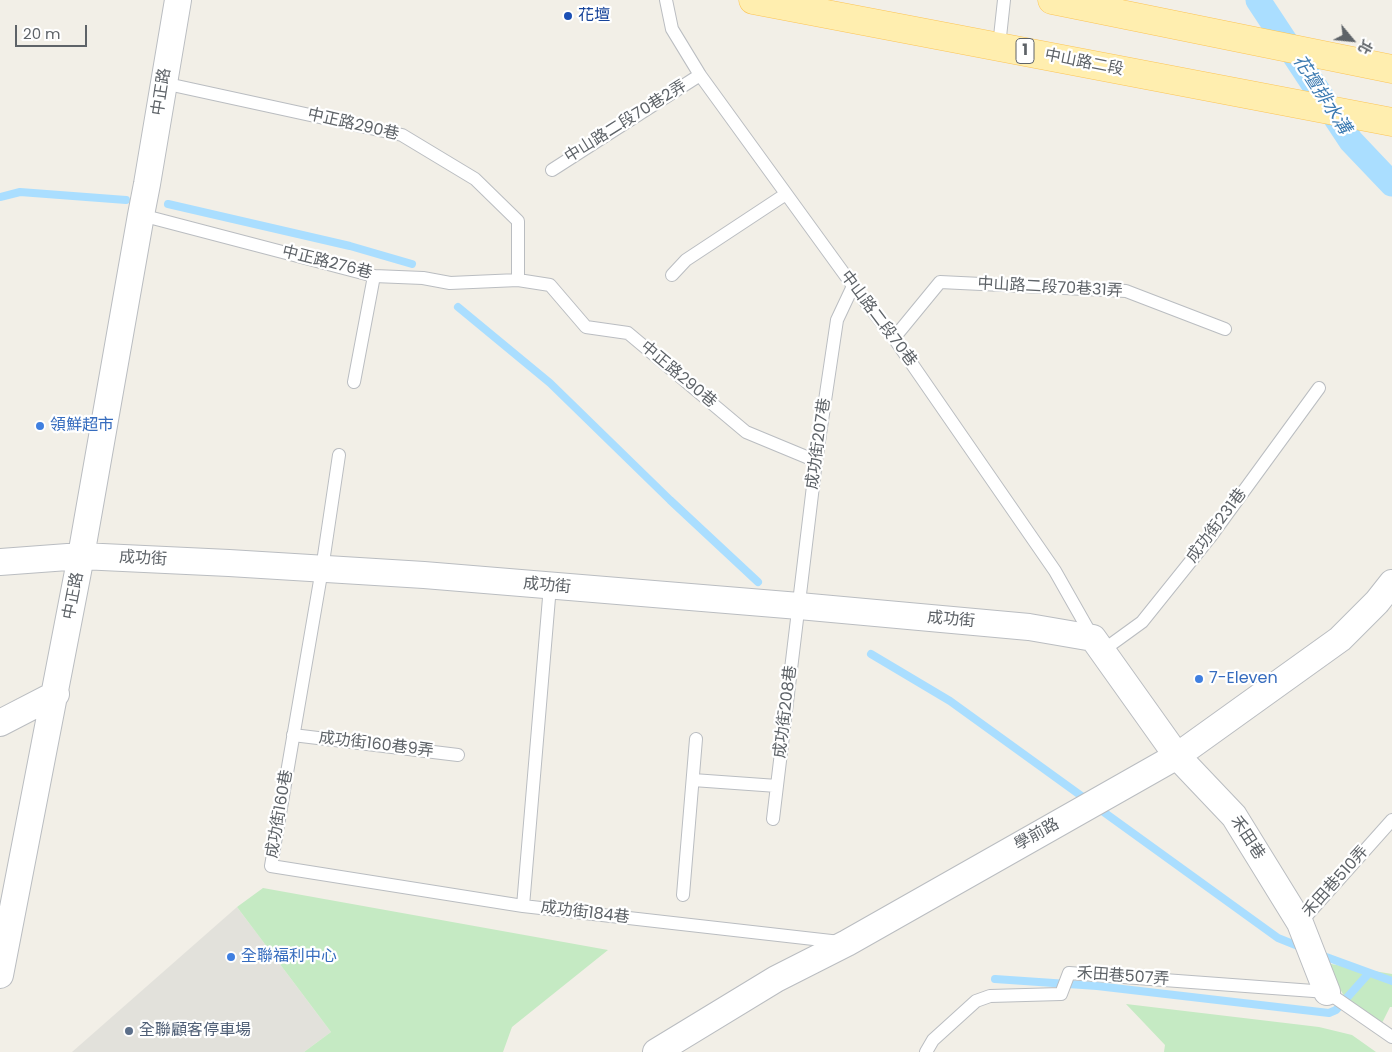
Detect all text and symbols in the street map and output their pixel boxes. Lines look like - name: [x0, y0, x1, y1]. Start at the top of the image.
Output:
- place label: 花壇: [578, 6, 610, 26]
- marker: 花壇: [562, 10, 574, 22]
- scale bar: [18, 15, 90, 47]
- north arrow: [1327, 15, 1377, 65]
- text: 20 m: [23, 23, 61, 44]
- text: 北: [1353, 36, 1377, 58]
- road number: 1: [1016, 38, 1034, 64]
- street label: 中山路二段: [1043, 46, 1125, 80]
- water label: 花壇排水溝: [1287, 51, 1355, 139]
- street label: 中正路: [149, 67, 175, 117]
- street label: 中山路二段70巷2弄: [562, 77, 690, 167]
- street label: 中正路290巷: [305, 105, 401, 145]
- street label: 中正路276巷: [280, 243, 374, 283]
- street label: 中山路二段70巷: [836, 267, 920, 371]
- street label: 中山路二段70巷31弄: [977, 275, 1123, 301]
- street label: 中正路290巷: [636, 338, 720, 412]
- street label: 成功街207巷: [803, 397, 835, 491]
- place label: 領鮮超市: [50, 416, 114, 436]
- marker: 領鮮超市: [34, 420, 46, 432]
- street label: 成功街231巷: [1183, 485, 1251, 567]
- street label: 成功街: [119, 548, 167, 570]
- street label: 中正路: [60, 571, 88, 621]
- street label: 成功街: [522, 574, 572, 598]
- street label: 成功街: [926, 608, 976, 632]
- street label: 成功街208巷: [771, 665, 801, 759]
- place label: 7-Eleven: [1209, 669, 1278, 689]
- marker: 7-Eleven: [1193, 673, 1205, 685]
- street label: 成功街160巷9弄: [318, 728, 434, 762]
- street label: 成功街160巷: [263, 768, 297, 860]
- street label: 禾田巷: [1226, 813, 1268, 863]
- street label: 學前路: [1011, 815, 1063, 855]
- street label: 禾田巷510弄: [1299, 842, 1373, 922]
- street label: 成功街184巷: [540, 898, 630, 928]
- place label: 全聯福利中心: [241, 947, 337, 967]
- marker: 全聯福利中心: [225, 951, 237, 963]
- street label: 禾田巷507弄: [1076, 964, 1170, 990]
- place label: 全聯顧客停車場: [139, 1021, 251, 1041]
- marker: 全聯顧客停車場: [123, 1025, 135, 1037]

